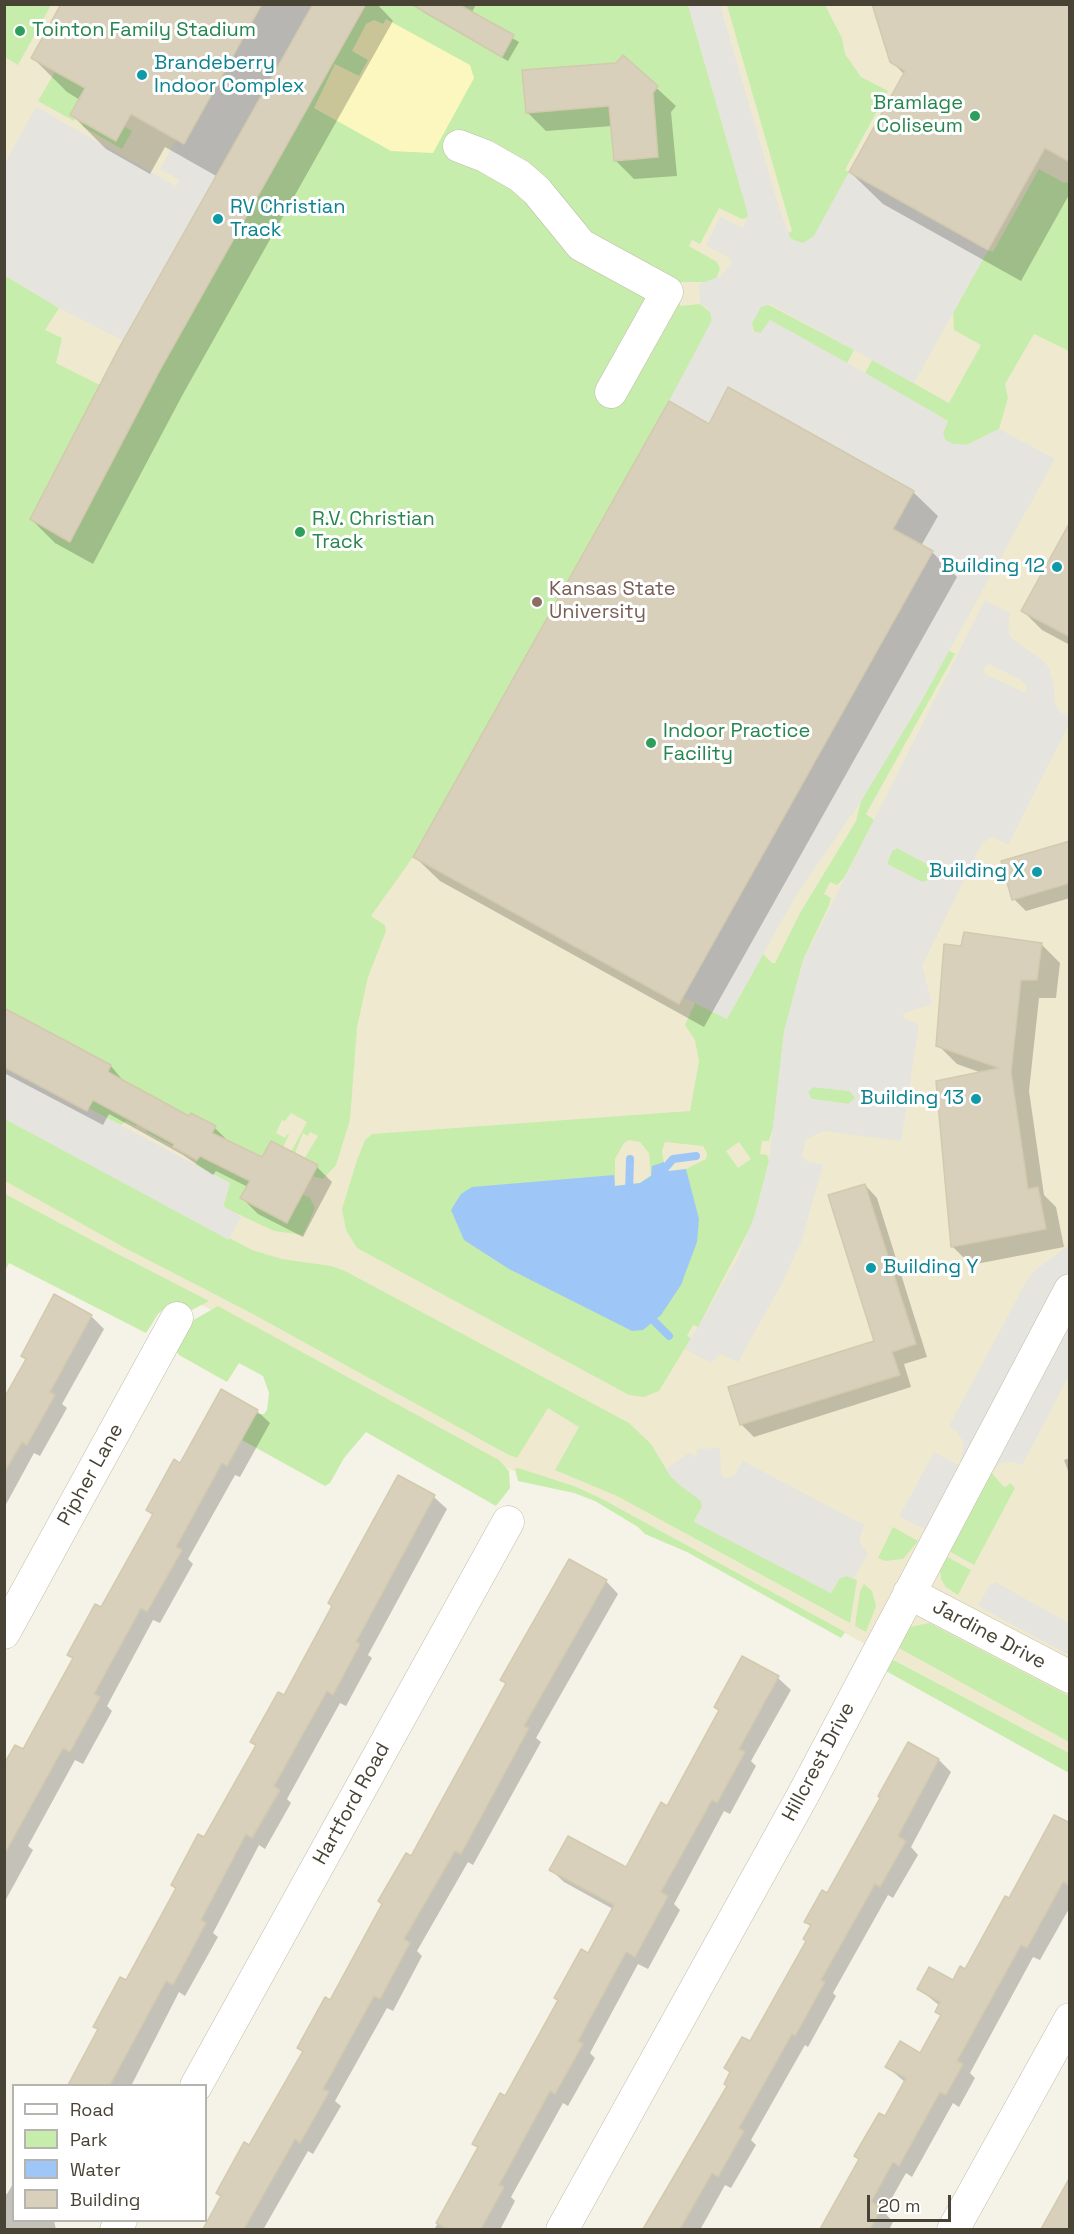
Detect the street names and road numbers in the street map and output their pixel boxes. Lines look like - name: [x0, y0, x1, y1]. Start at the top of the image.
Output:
- street label: Pipher Lane: [53, 1420, 129, 1530]
- street label: Jardine Drive: [928, 1595, 1050, 1675]
- street label: Hillcrest Drive: [778, 1698, 860, 1826]
- street label: Hartford Road: [309, 1739, 395, 1869]

